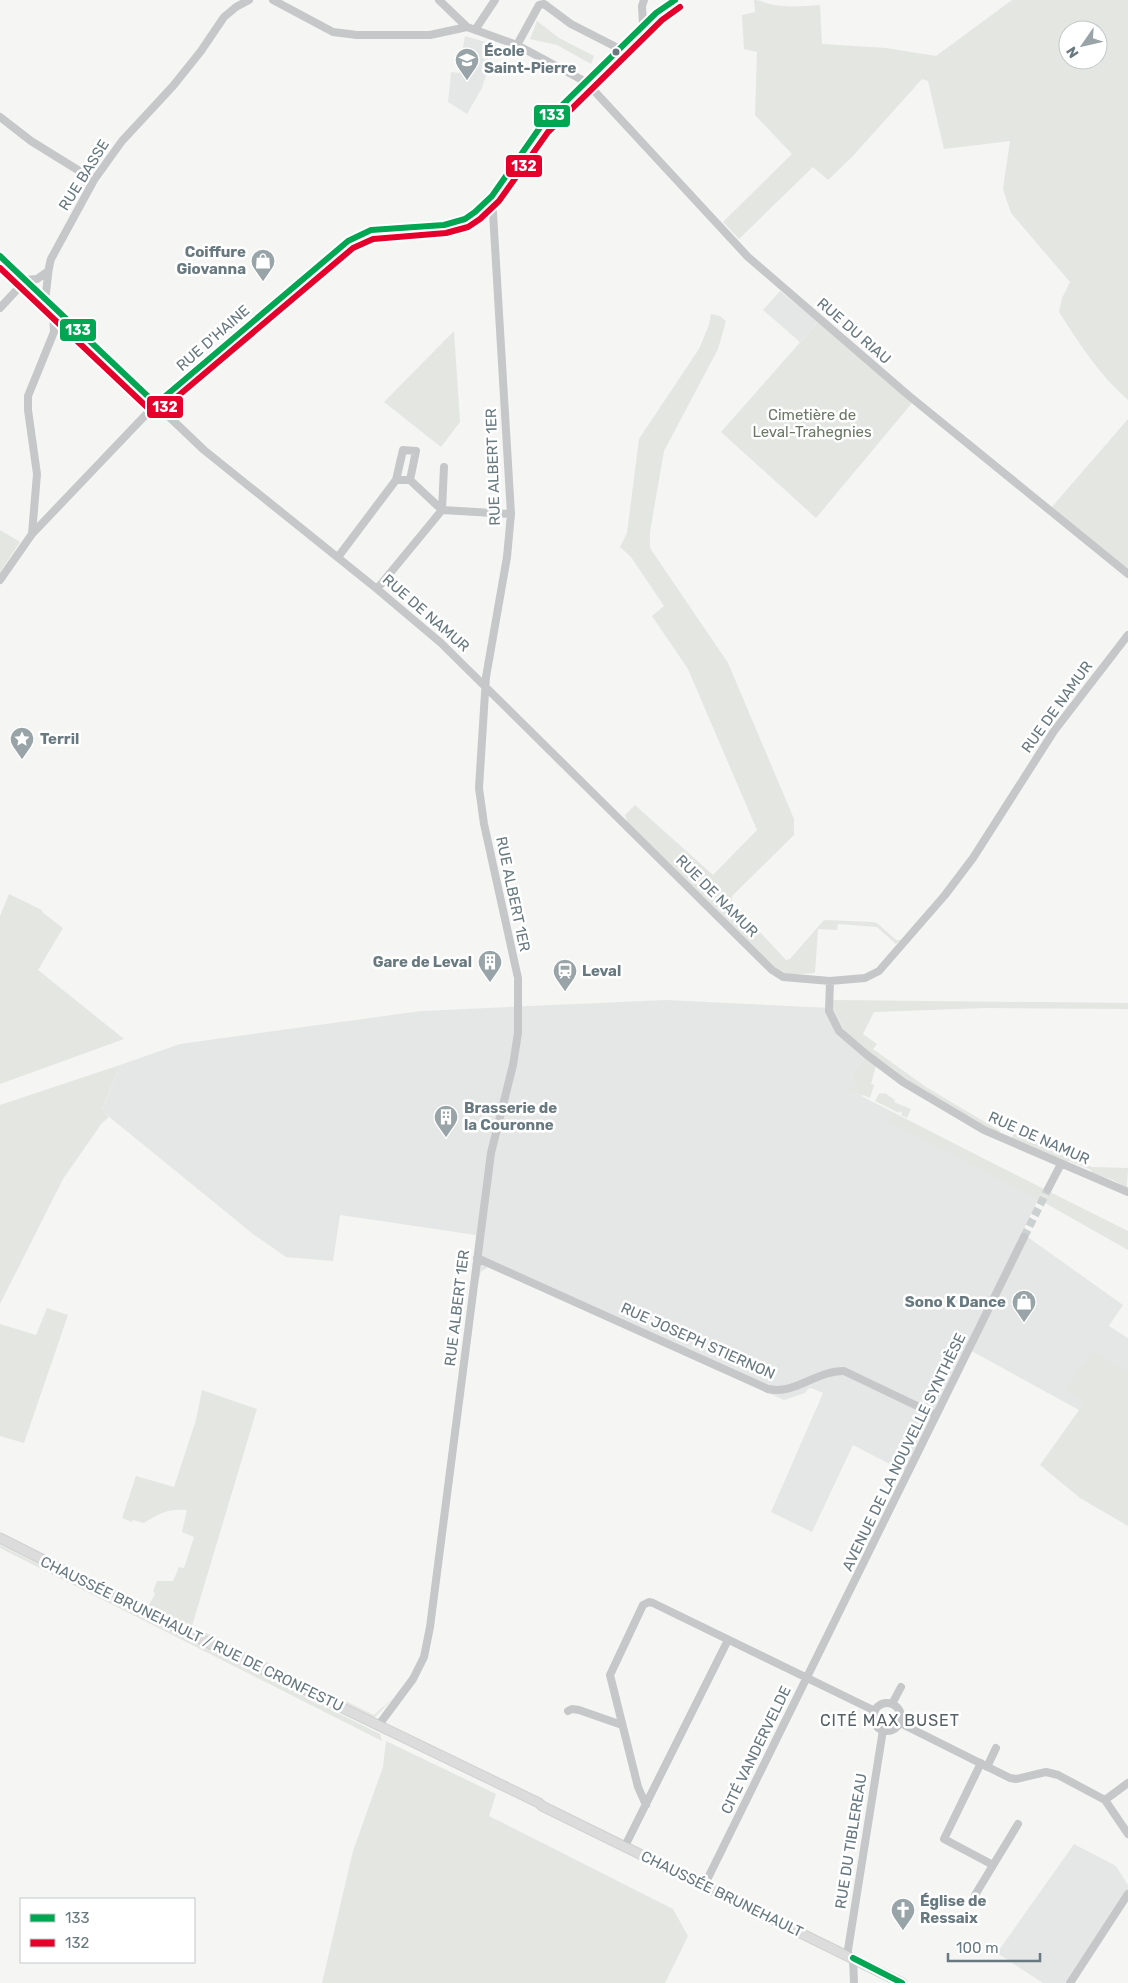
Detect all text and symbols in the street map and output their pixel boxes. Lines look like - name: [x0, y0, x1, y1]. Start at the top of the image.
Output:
- north arrow: [1058, 20, 1108, 70]
- place label: École Saint-Pierre: [484, 42, 577, 77]
- text: N: [1063, 43, 1083, 61]
- school or university icon: École Saint-Pierre: [454, 47, 480, 81]
- unlabelled marker: [611, 47, 621, 57]
- line badge: 133: [533, 104, 571, 128]
- text: 133: [539, 107, 565, 124]
- street label: RUE BASSE: [55, 136, 113, 214]
- line badge: 132: [505, 154, 543, 178]
- text: 132: [511, 158, 537, 175]
- place label: Coiffure Giovanna: [176, 243, 246, 278]
- shop icon: Coiffure Giovanna: [250, 248, 276, 282]
- street label: RUE DU RIAU: [813, 294, 895, 368]
- street label: RUE D'HAINE: [173, 301, 253, 375]
- line badge: 133: [59, 318, 97, 342]
- text: 133: [65, 322, 91, 339]
- line badge: 132: [146, 395, 184, 419]
- text: 132: [152, 399, 178, 416]
- park label: Cimetière de Leval-Trahegnies: [752, 406, 872, 441]
- street label: RUE ALBERT 1ER: [482, 408, 504, 526]
- street label: RUE DE NAMUR: [379, 570, 473, 656]
- street label: RUE DE NAMUR: [1018, 658, 1096, 756]
- place icon: Terril: [9, 726, 35, 760]
- place label: Terril: [40, 730, 79, 748]
- street label: RUE ALBERT 1ER: [492, 835, 534, 953]
- street label: RUE DE NAMUR: [672, 851, 762, 941]
- building icon: Gare de Leval: [477, 949, 503, 983]
- place label: Gare de Leval: [373, 953, 472, 971]
- station icon: Leval: [552, 958, 578, 992]
- place label: Leval: [582, 962, 621, 980]
- place label: Brasserie de la Couronne: [464, 1099, 557, 1134]
- building icon: Brasserie de la Couronne: [433, 1104, 459, 1138]
- street label: RUE DE NAMUR: [986, 1108, 1093, 1168]
- street label: RUE ALBERT 1ER: [441, 1249, 473, 1367]
- shop icon: Sono K Dance: [1011, 1289, 1037, 1323]
- place label: Sono K Dance: [905, 1293, 1006, 1311]
- street label: RUE JOSEPH STIERNON: [618, 1299, 778, 1383]
- street label: AVENUE DE LA NOUVELLE SYNTHÈSE: [838, 1330, 970, 1574]
- street label: CHAUSSÉE BRUNEHAULT / RUE DE CRONFESTU: [38, 1552, 346, 1716]
- street label: CITÉ VANDERVELDE: [717, 1683, 795, 1817]
- district label: CITÉ MAX BUSET: [820, 1711, 960, 1730]
- street label: RUE DU TIBLEREAU: [831, 1772, 871, 1910]
- street label: CHAUSSÉE BRUNEHAULT: [638, 1847, 806, 1941]
- place label: Église de Ressaix: [920, 1892, 987, 1927]
- church icon: Église de Ressaix: [890, 1897, 916, 1931]
- legend: [20, 1898, 195, 1963]
- text: 133: [65, 1909, 89, 1927]
- scale bar: [948, 1930, 1040, 1962]
- text: 132: [65, 1934, 89, 1952]
- text: 100 m: [956, 1939, 998, 1957]

